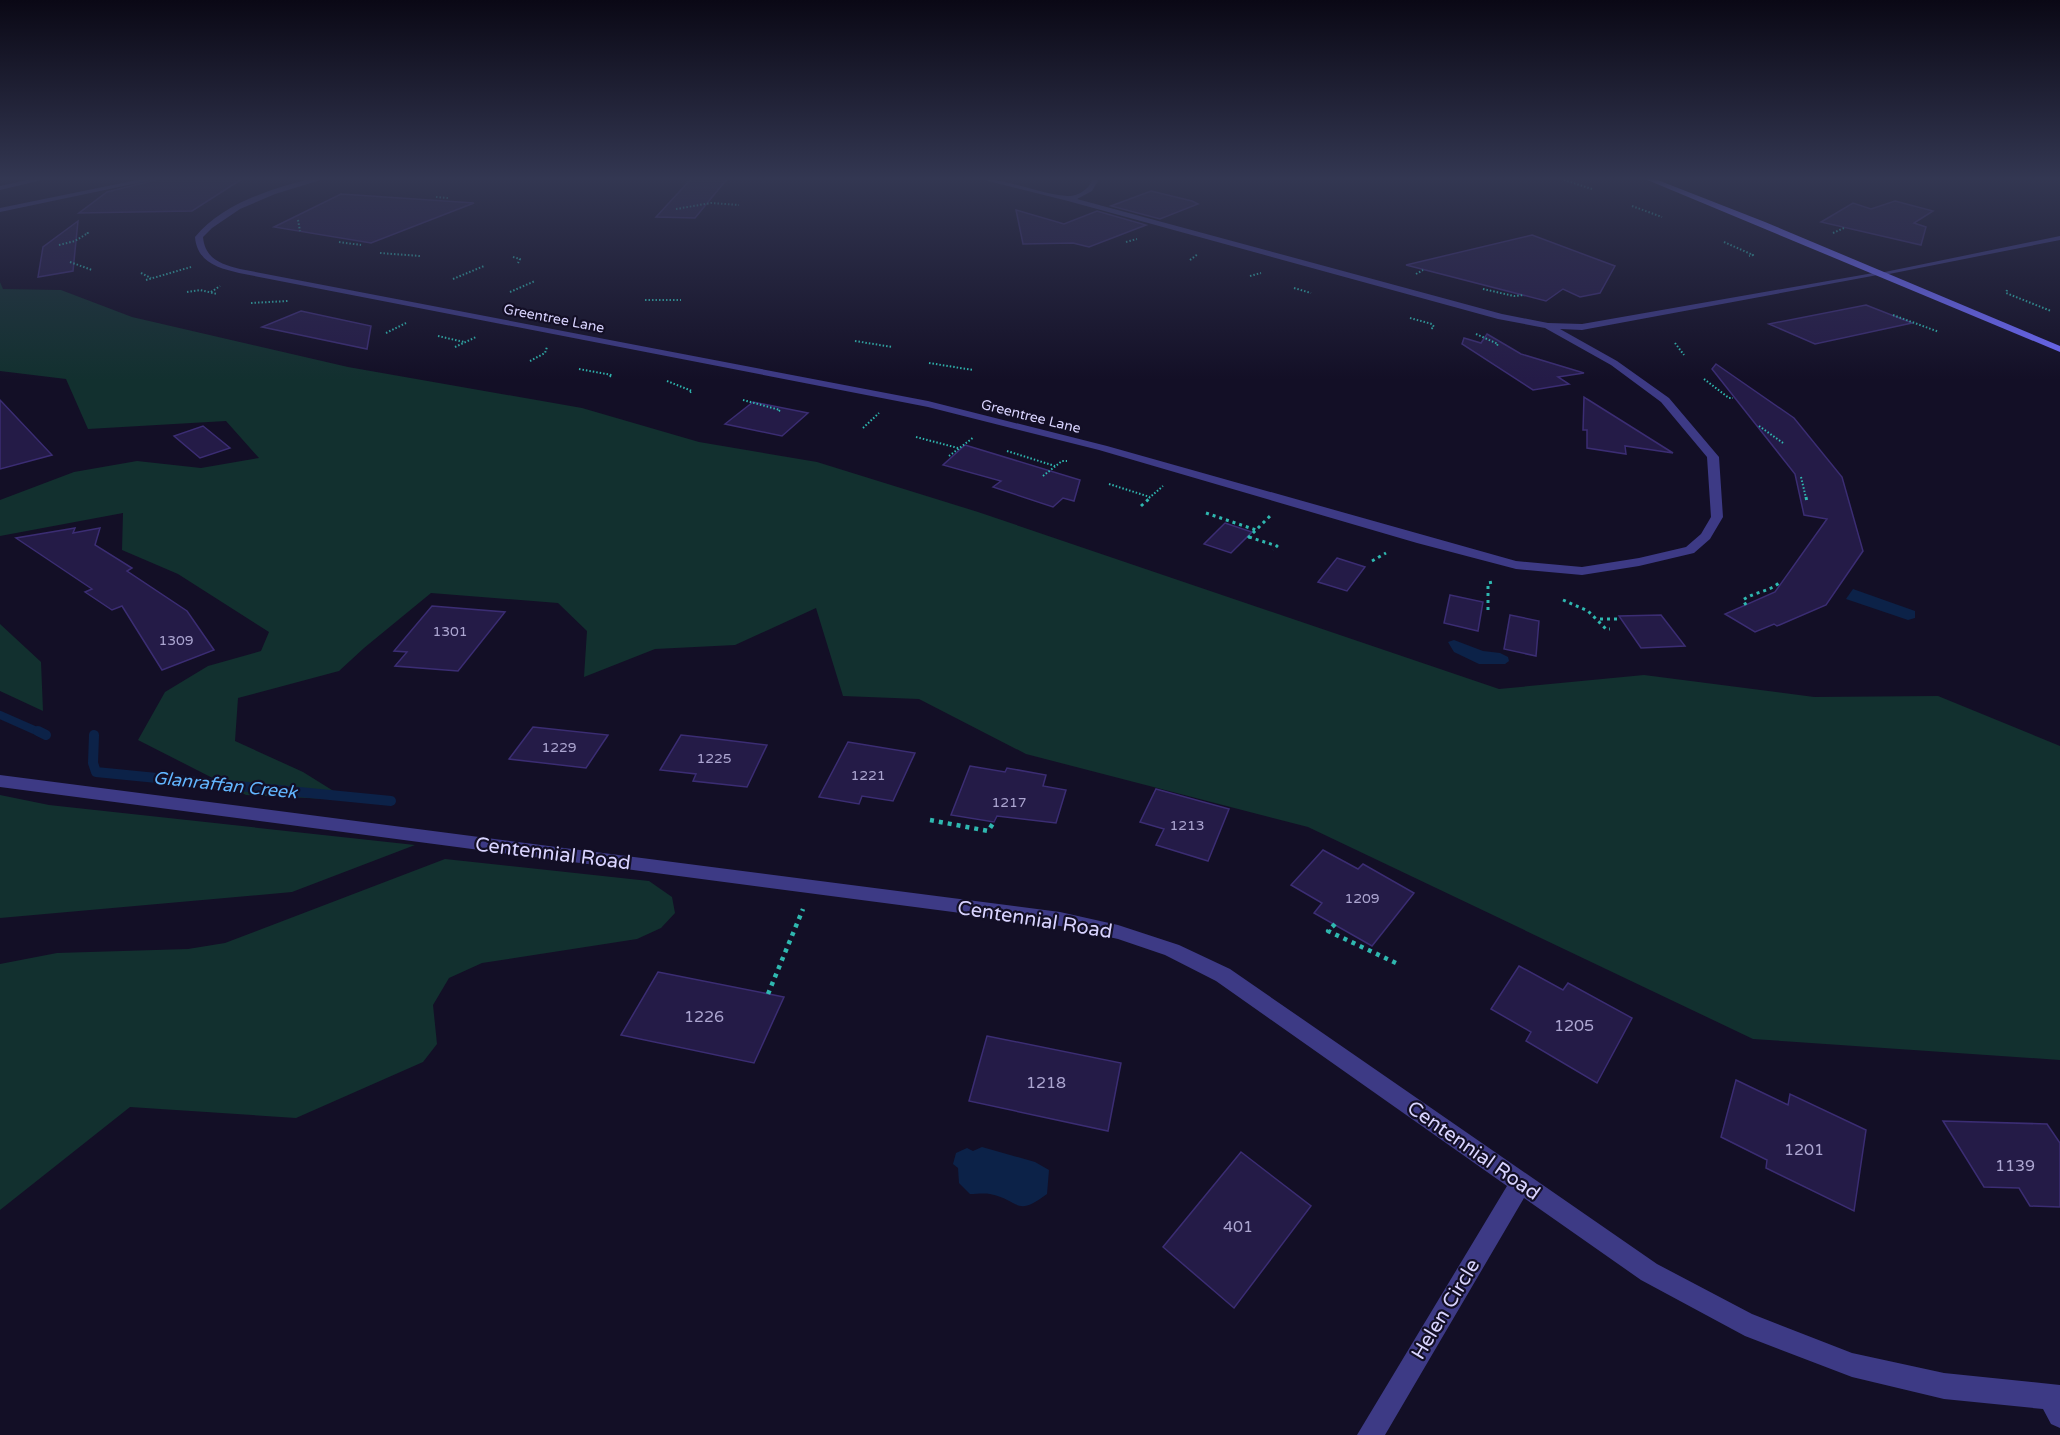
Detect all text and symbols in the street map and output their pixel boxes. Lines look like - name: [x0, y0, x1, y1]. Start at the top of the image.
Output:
- street label: Greentree Lane: [502, 300, 606, 337]
- street label: Greentree Lane: [979, 396, 1083, 437]
- house number: 1301: [432, 623, 468, 640]
- house number: 1309: [158, 632, 194, 649]
- house number: 1229: [541, 739, 577, 756]
- house number: 1225: [696, 750, 732, 767]
- water label: Glanraffan Creek: [152, 767, 299, 804]
- house number: 1221: [850, 767, 886, 784]
- house number: 1217: [991, 794, 1027, 811]
- house number: 1213: [1169, 817, 1205, 834]
- street label: Centennial Road: [474, 833, 632, 875]
- house number: 1209: [1344, 890, 1380, 907]
- street label: Centennial Road: [956, 896, 1114, 944]
- house number: 1226: [684, 1007, 724, 1027]
- house number: 1205: [1554, 1016, 1594, 1036]
- house number: 1218: [1026, 1073, 1066, 1093]
- street label: Centennial Road: [1402, 1096, 1544, 1206]
- house number: 1201: [1784, 1140, 1824, 1160]
- house number: 1139: [1995, 1156, 2035, 1176]
- house number: 401: [1223, 1217, 1253, 1237]
- street label: Helen Circle: [1406, 1255, 1485, 1364]

